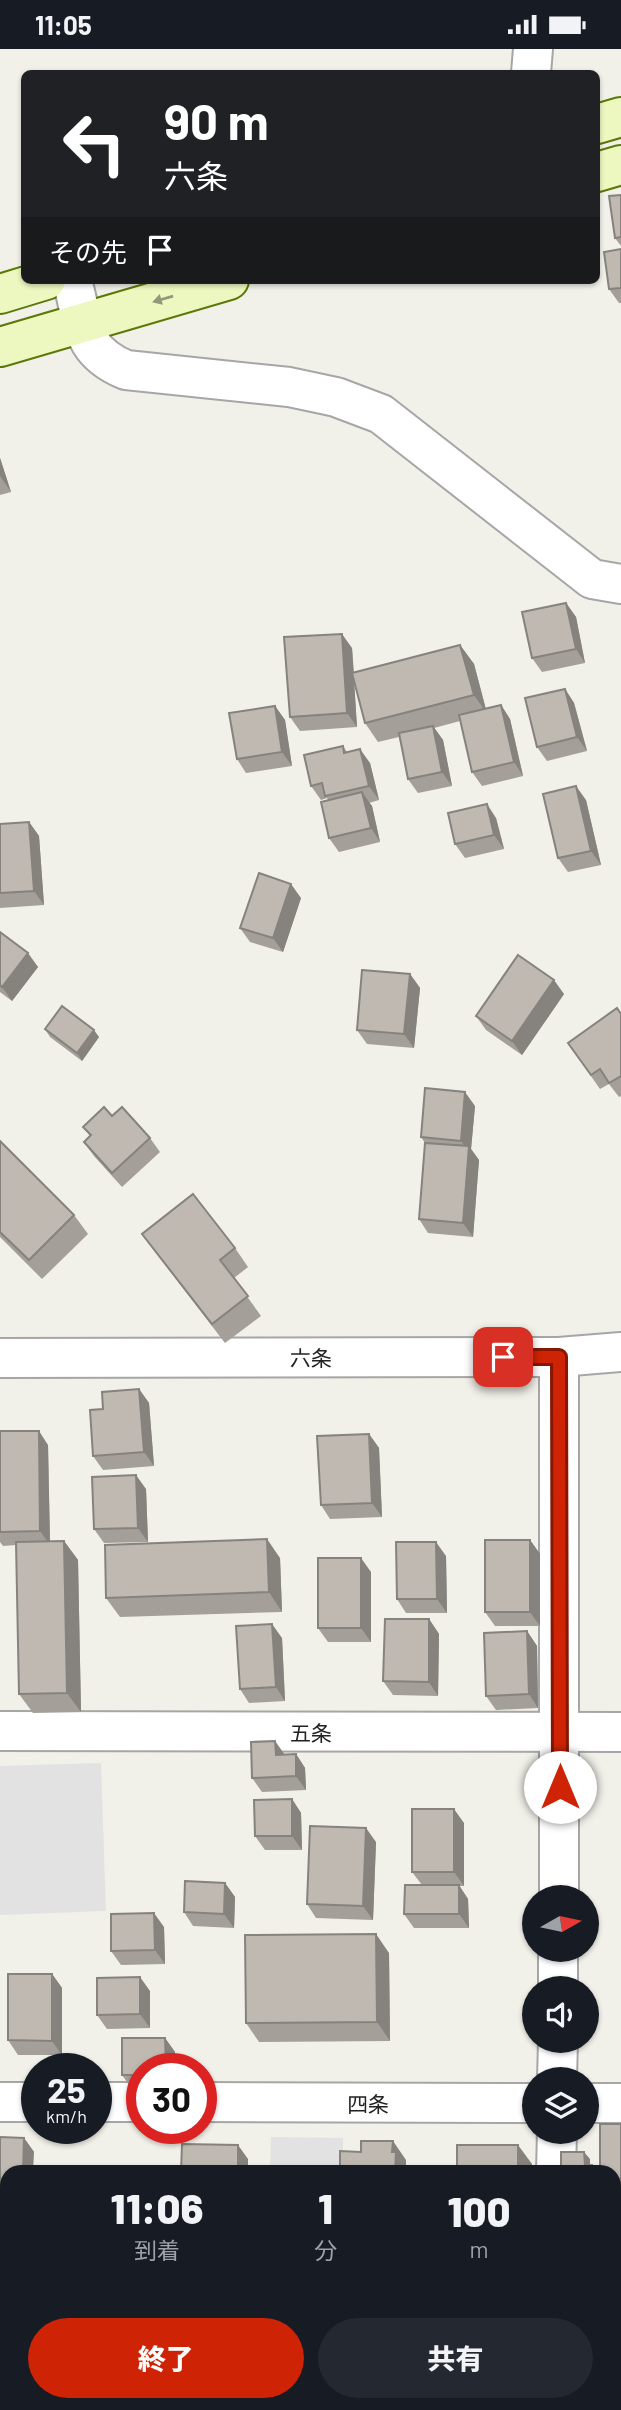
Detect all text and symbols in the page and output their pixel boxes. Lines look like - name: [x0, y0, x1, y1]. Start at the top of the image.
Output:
- text: 11:05: [35, 9, 92, 40]
- text: 90 m: [164, 91, 269, 150]
- icon: left: [49, 98, 140, 189]
- text: 六条: [164, 156, 228, 194]
- icon: arrive: [141, 231, 179, 269]
- text: その先: [49, 236, 127, 267]
- one-way arrow: [153, 294, 174, 304]
- pin: [473, 1327, 533, 1387]
- icon: arrive: [484, 1338, 522, 1376]
- street label: 六条: [290, 1345, 332, 1370]
- street label: 五条: [290, 1720, 332, 1745]
- position arrow: [523, 1750, 597, 1824]
- north arrow: [522, 1885, 598, 1962]
- map controls: [522, 1885, 599, 2144]
- button: sound: [522, 1976, 599, 2053]
- speed limit sign: 30: [126, 2053, 217, 2144]
- button: layers: [522, 2067, 599, 2144]
- text: 25: [47, 2068, 86, 2110]
- street label: 四条: [347, 2091, 389, 2116]
- text: km/h: [46, 2105, 87, 2127]
- text: 11:06: [111, 2182, 203, 2232]
- text: 1: [318, 2182, 333, 2232]
- text: 100: [448, 2185, 510, 2235]
- text: m: [469, 2235, 488, 2263]
- text: 到着: [134, 2236, 180, 2264]
- text: 分: [314, 2236, 337, 2264]
- button: 終了: [28, 2318, 304, 2398]
- button: 共有: [318, 2318, 593, 2398]

